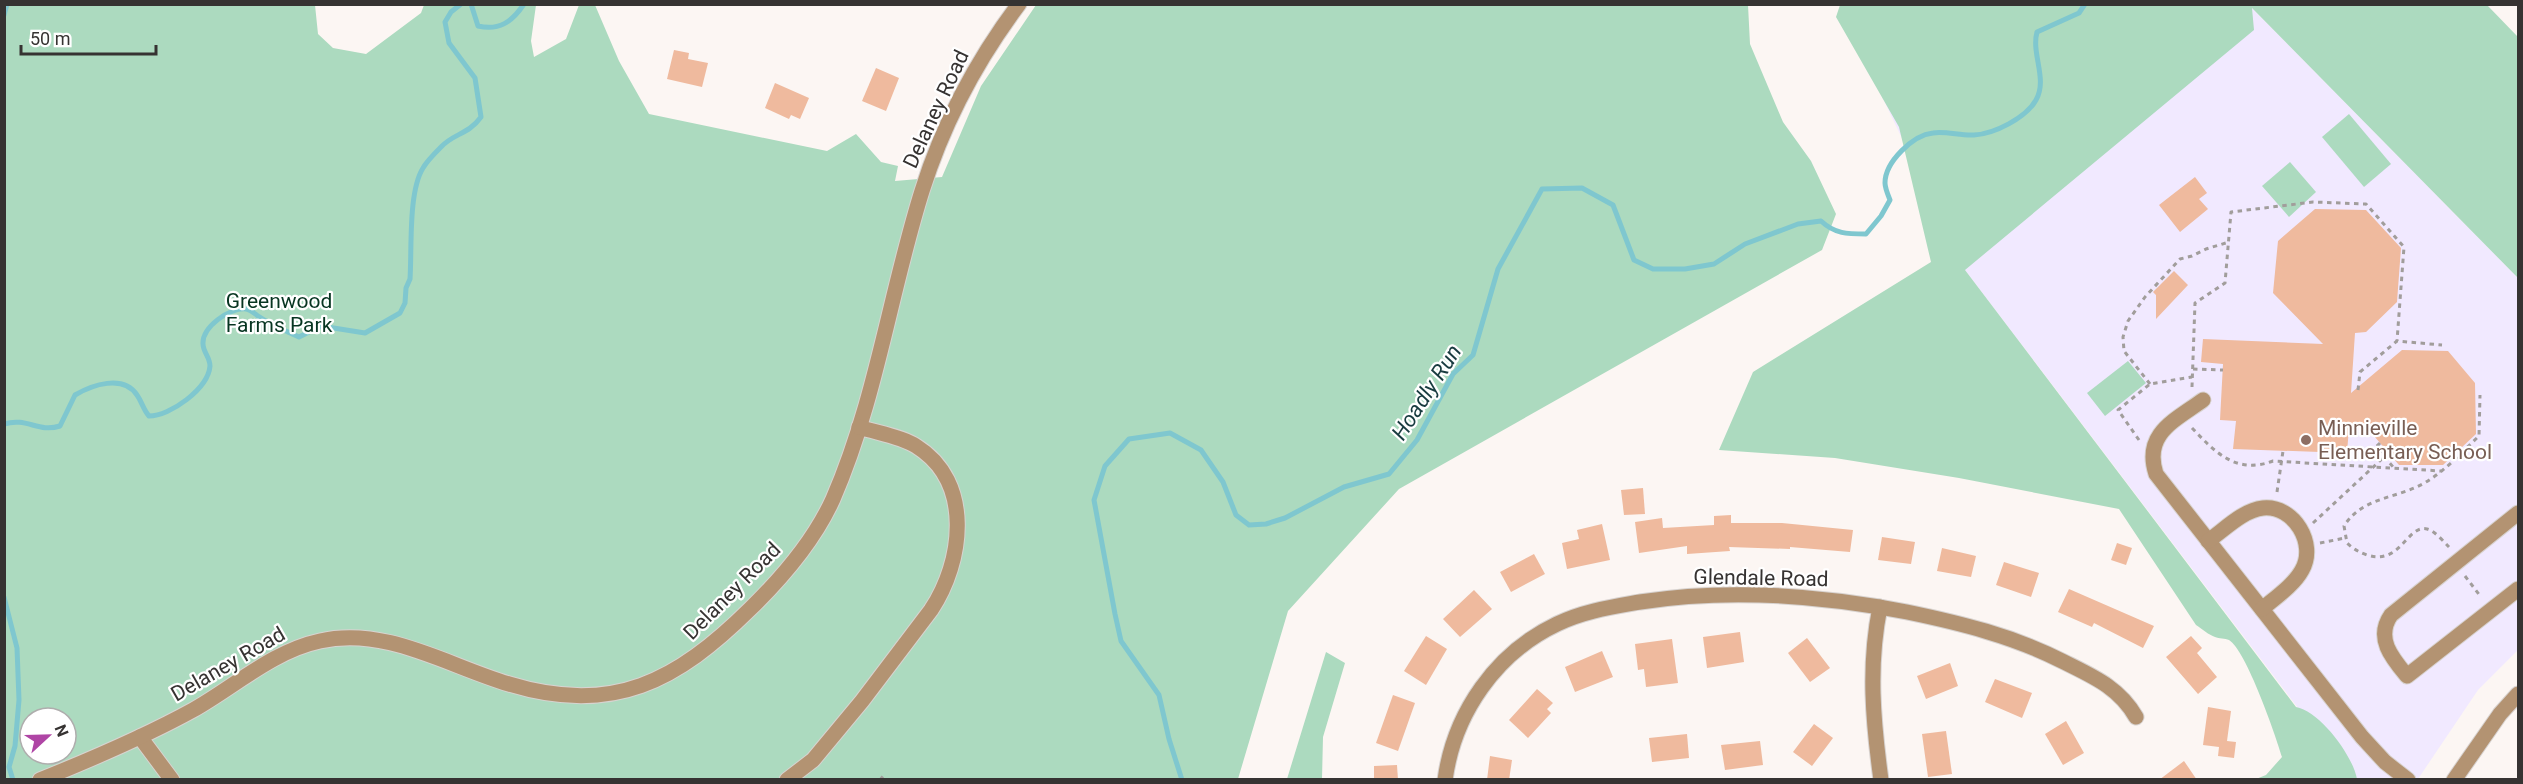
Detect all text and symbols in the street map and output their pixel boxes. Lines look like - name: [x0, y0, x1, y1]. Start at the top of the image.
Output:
- scale bar: [21, 18, 156, 56]
- text: 50 m: [30, 28, 70, 49]
- street label: Delaney Road: [898, 46, 974, 172]
- park label: Greenwood Farms Park: [226, 289, 333, 337]
- water label: Hoadly Run: [1386, 340, 1466, 445]
- place label: Minnieville Elementary School: [2318, 416, 2492, 464]
- marker: Minnieville Elementary School: [2299, 433, 2313, 447]
- street label: Delaney Road: [678, 537, 786, 645]
- street label: Glendale Road: [1693, 565, 1829, 591]
- street label: Delaney Road: [167, 622, 289, 706]
- north arrow: [18, 706, 78, 766]
- text: N: [51, 722, 72, 739]

